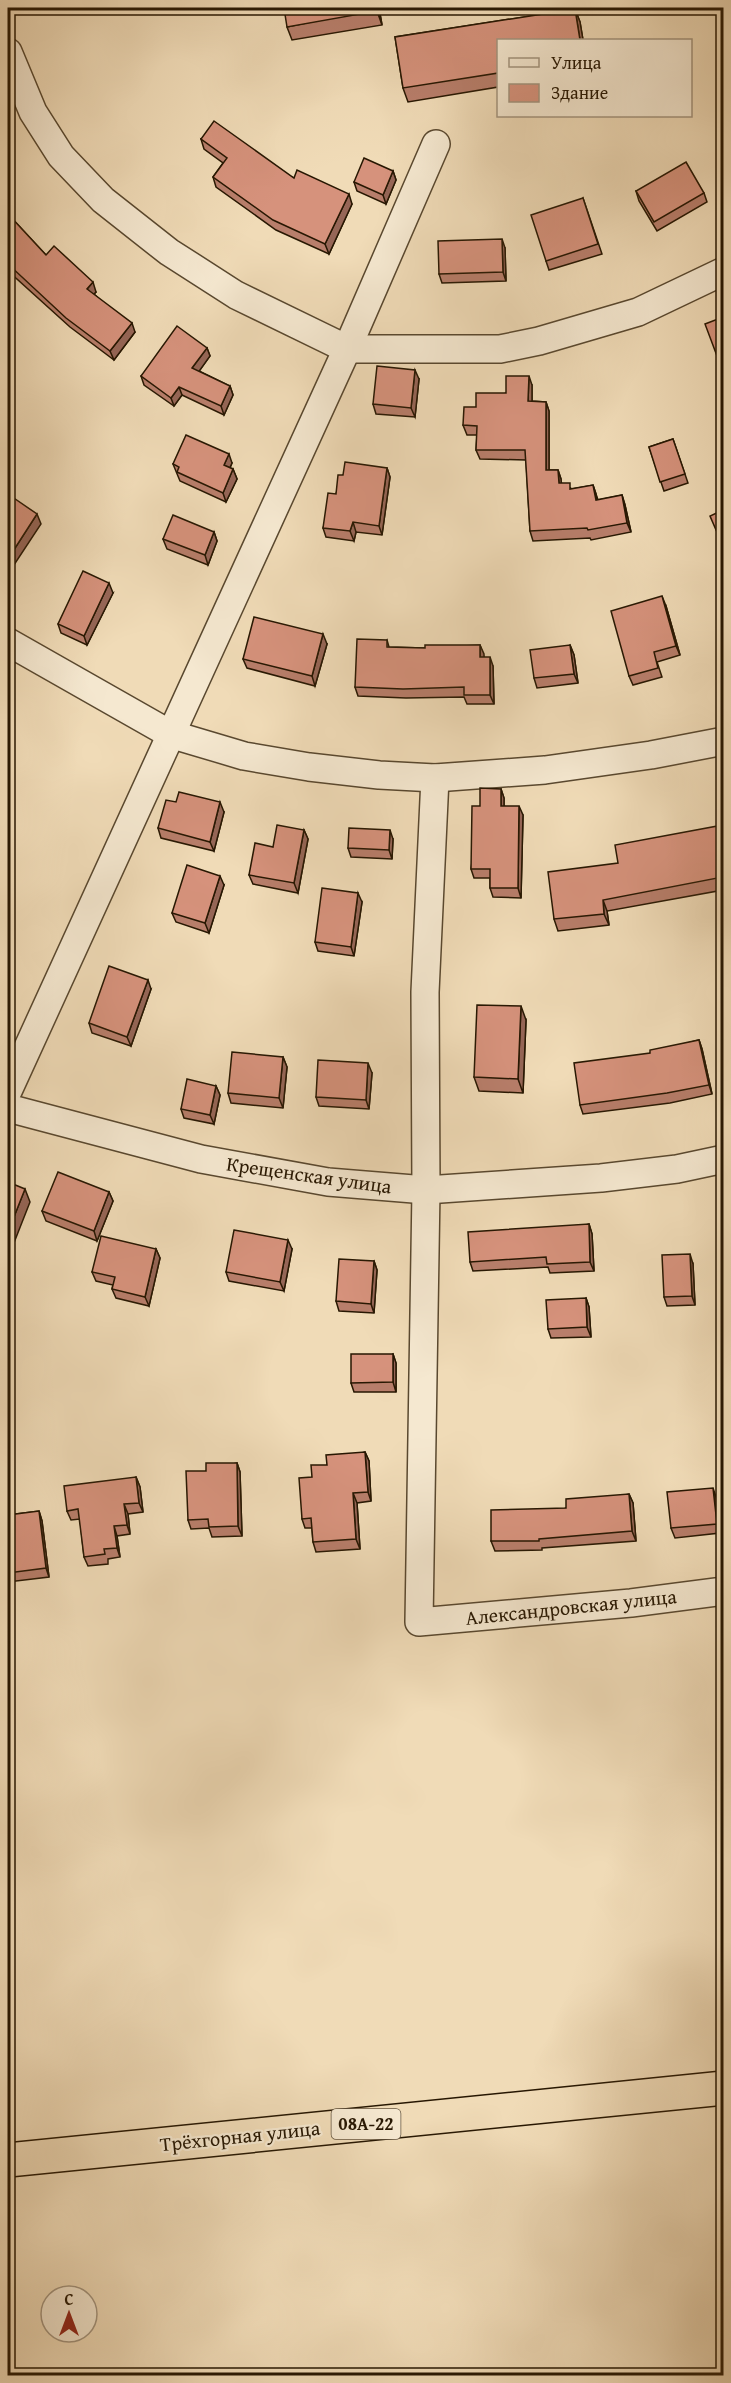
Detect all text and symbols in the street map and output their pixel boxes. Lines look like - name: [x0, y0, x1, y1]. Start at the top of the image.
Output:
- legend: [497, 39, 692, 117]
- text: Улица: [551, 49, 602, 76]
- text: Здание: [551, 79, 608, 106]
- street label: Крещенская улица: [225, 1149, 394, 1200]
- street label: Александровская улица: [464, 1581, 678, 1632]
- road number: 08А-22: [332, 2109, 400, 2139]
- street label: Трёхгорная улица: [159, 2113, 322, 2158]
- north arrow: [39, 2284, 99, 2344]
- text: С: [64, 2287, 74, 2311]

